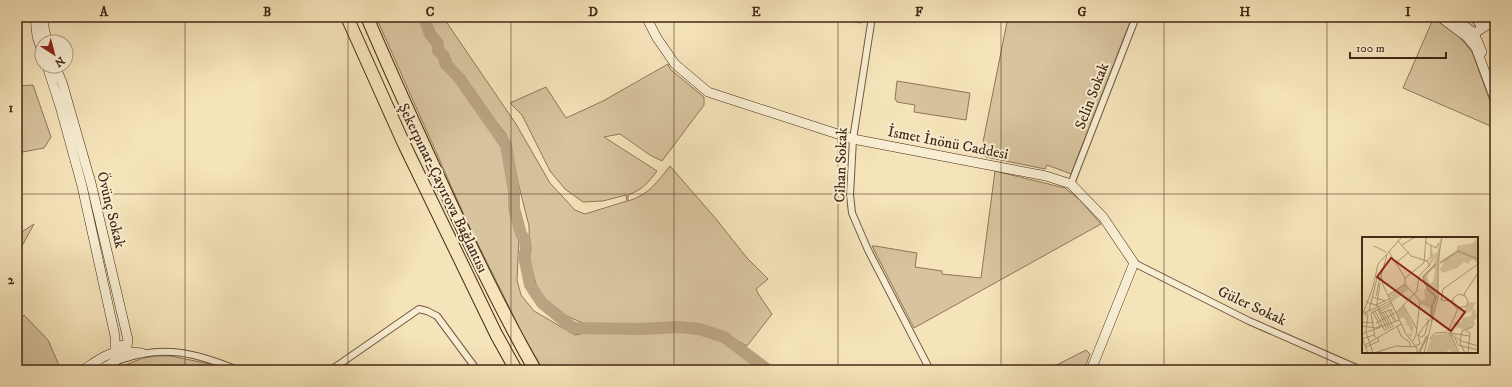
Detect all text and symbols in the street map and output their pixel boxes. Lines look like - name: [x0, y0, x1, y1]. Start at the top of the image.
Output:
- text: A: [99, 4, 109, 20]
- text: B: [263, 4, 271, 20]
- text: C: [426, 4, 435, 20]
- text: D: [588, 4, 598, 20]
- text: E: [751, 4, 761, 20]
- text: F: [915, 4, 924, 20]
- text: G: [1077, 4, 1087, 20]
- text: H: [1240, 4, 1251, 20]
- text: I: [1405, 4, 1411, 20]
- north arrow: [34, 34, 74, 74]
- scale bar: [1350, 34, 1446, 60]
- text: 100 m: [1356, 41, 1385, 56]
- text: N: [52, 53, 67, 70]
- street label: Selin Sokak: [1071, 59, 1114, 132]
- text: 1: [9, 100, 14, 116]
- street label: Şekerpınar-Çayırova Bağlantısı: [394, 100, 492, 276]
- street label: İsmet İnönü Caddesi: [886, 122, 1010, 164]
- street label: Cihan Sokak: [830, 126, 852, 203]
- street label: Övünç Sokak: [92, 170, 130, 251]
- inset map: [1362, 237, 1478, 353]
- text: 2: [8, 272, 15, 288]
- street label: Güler Sokak: [1215, 282, 1290, 330]

